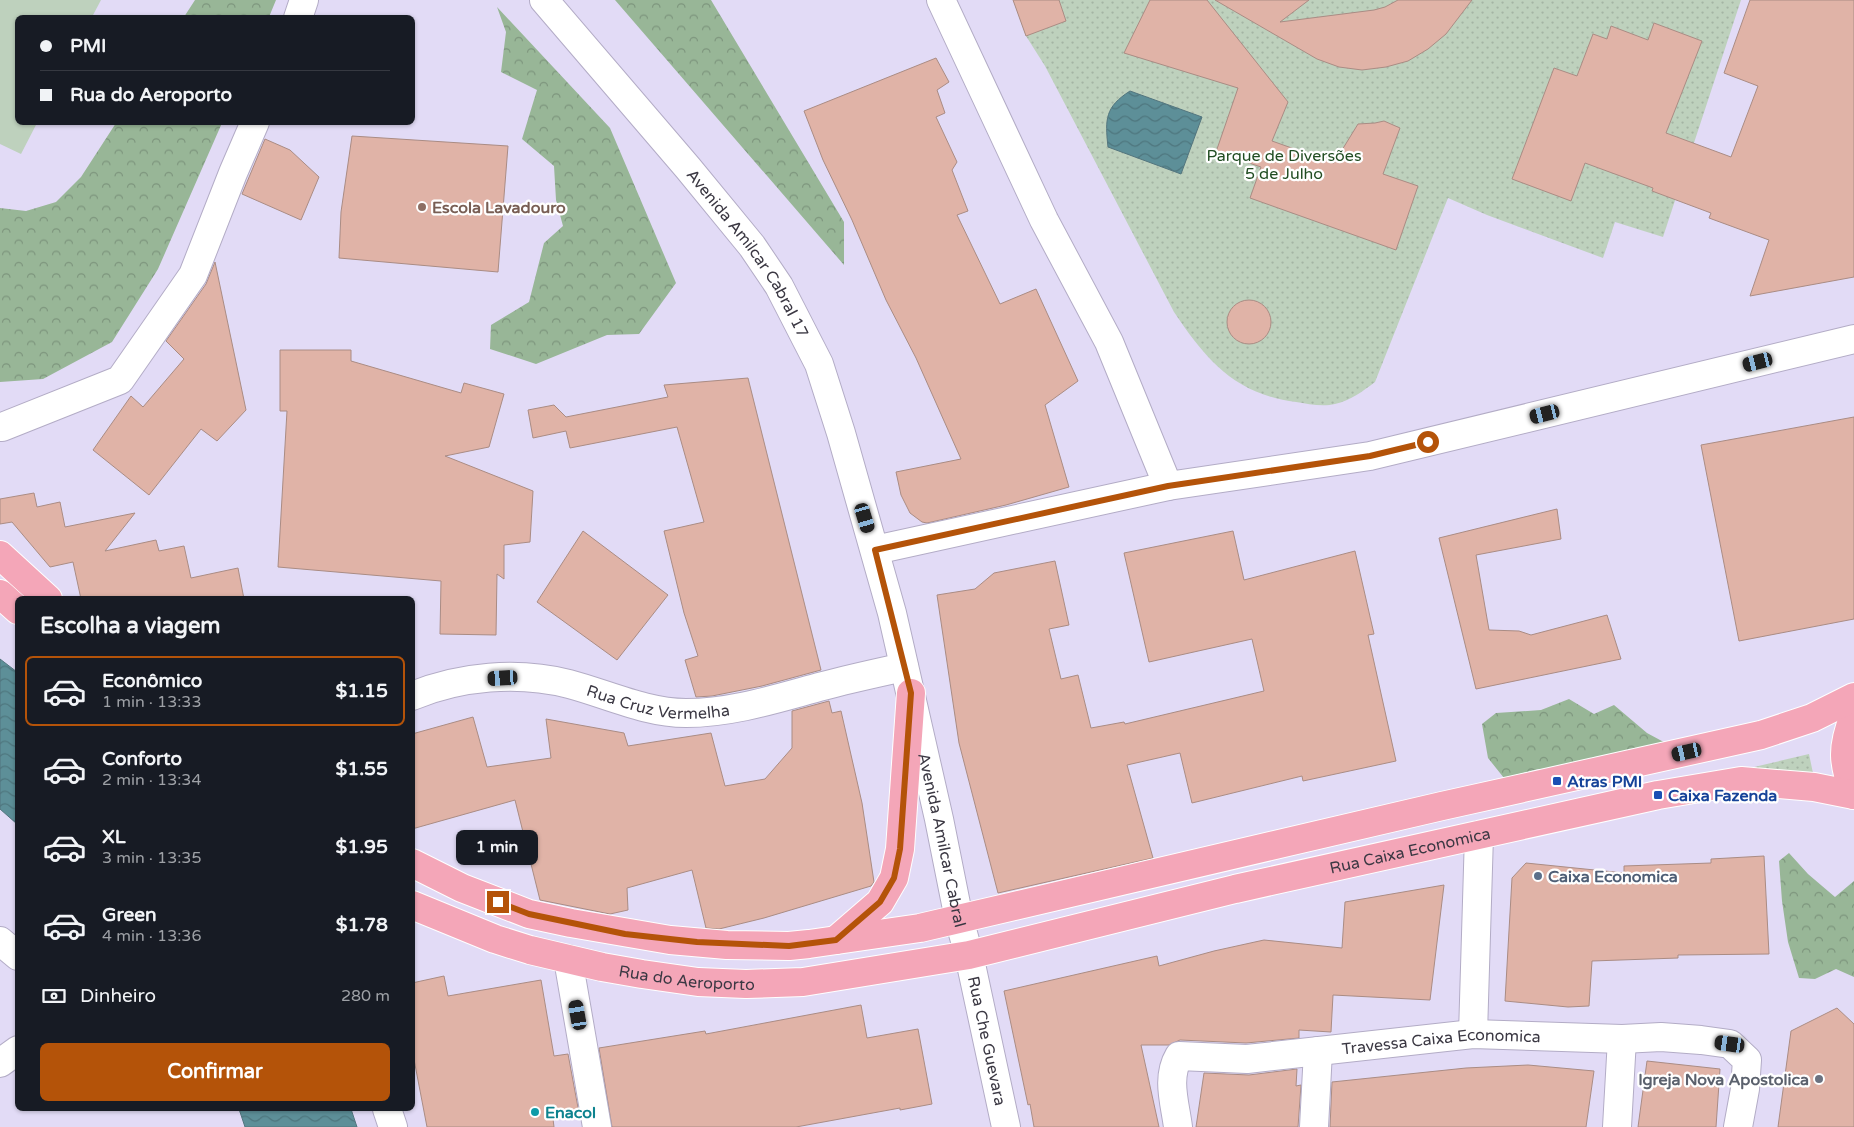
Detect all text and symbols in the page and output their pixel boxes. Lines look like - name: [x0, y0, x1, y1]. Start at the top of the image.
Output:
- text: PMI: [70, 35, 107, 57]
- text: Rua do Aeroporto: [70, 84, 232, 106]
- park label: Parque de Diversões 5 de Julho: [1206, 146, 1362, 184]
- street label: Avenida Amilcar Cabral 17: [682, 165, 813, 341]
- place label: Escola Lavadouro: [432, 198, 566, 218]
- marker: Escola Lavadouro: [416, 201, 428, 213]
- car: [1741, 351, 1774, 373]
- car: [1528, 403, 1561, 425]
- route start: [1417, 431, 1439, 453]
- car: [853, 501, 876, 535]
- text: Escolha a viagem: [40, 613, 221, 639]
- icon: car: [42, 669, 87, 714]
- text: Econômico: [102, 670, 202, 692]
- car: [487, 670, 518, 686]
- text: $1.15: [336, 680, 388, 702]
- street label: Rua Cruz Vermelha: [584, 681, 731, 724]
- text: 1 min · 13:33: [102, 692, 201, 712]
- car: [1670, 741, 1703, 763]
- icon: car: [42, 747, 87, 792]
- text: Conforto: [102, 748, 182, 770]
- street label: Avenida Amilcar Cabral: [913, 751, 970, 930]
- text: $1.55: [336, 758, 388, 780]
- text: 2 min · 13:34: [102, 770, 201, 790]
- place label: Atras PMI: [1567, 772, 1642, 792]
- marker: Atras PMI: [1551, 775, 1563, 787]
- place label: Caixa Fazenda: [1668, 786, 1777, 806]
- marker: Caixa Fazenda: [1652, 789, 1664, 801]
- street label: Rua Caixa Economica: [1328, 824, 1492, 879]
- icon: car: [42, 825, 87, 870]
- text: XL: [102, 826, 126, 848]
- callout: 1 min: [457, 830, 539, 864]
- text: $1.95: [336, 836, 388, 858]
- text: 1 min: [476, 837, 518, 857]
- text: 3 min · 13:35: [102, 848, 201, 868]
- place label: Caixa Economica: [1548, 867, 1678, 887]
- marker: Caixa Economica: [1532, 870, 1544, 882]
- route end: [487, 891, 509, 913]
- icon: car: [42, 903, 87, 948]
- text: Green: [102, 904, 156, 926]
- text: $1.78: [336, 914, 388, 936]
- text: 4 min · 13:36: [102, 926, 201, 946]
- street label: Rua do Aeroporto: [617, 961, 755, 995]
- street label: Rua Che Guevara: [963, 974, 1010, 1108]
- icon: cash: [40, 982, 68, 1010]
- text: Dinheiro: [80, 985, 156, 1007]
- text: 280 m: [341, 986, 390, 1006]
- car: [568, 999, 587, 1031]
- street label: Travessa Caixa Economica: [1341, 1025, 1541, 1059]
- car: [1714, 1034, 1745, 1054]
- button: Confirmar: [40, 1043, 390, 1101]
- place label: Igreja Nova Apostolica: [1638, 1070, 1809, 1090]
- marker: Igreja Nova Apostolica: [1813, 1073, 1825, 1085]
- place label: Enacol: [545, 1103, 596, 1123]
- marker: Enacol: [529, 1106, 541, 1118]

